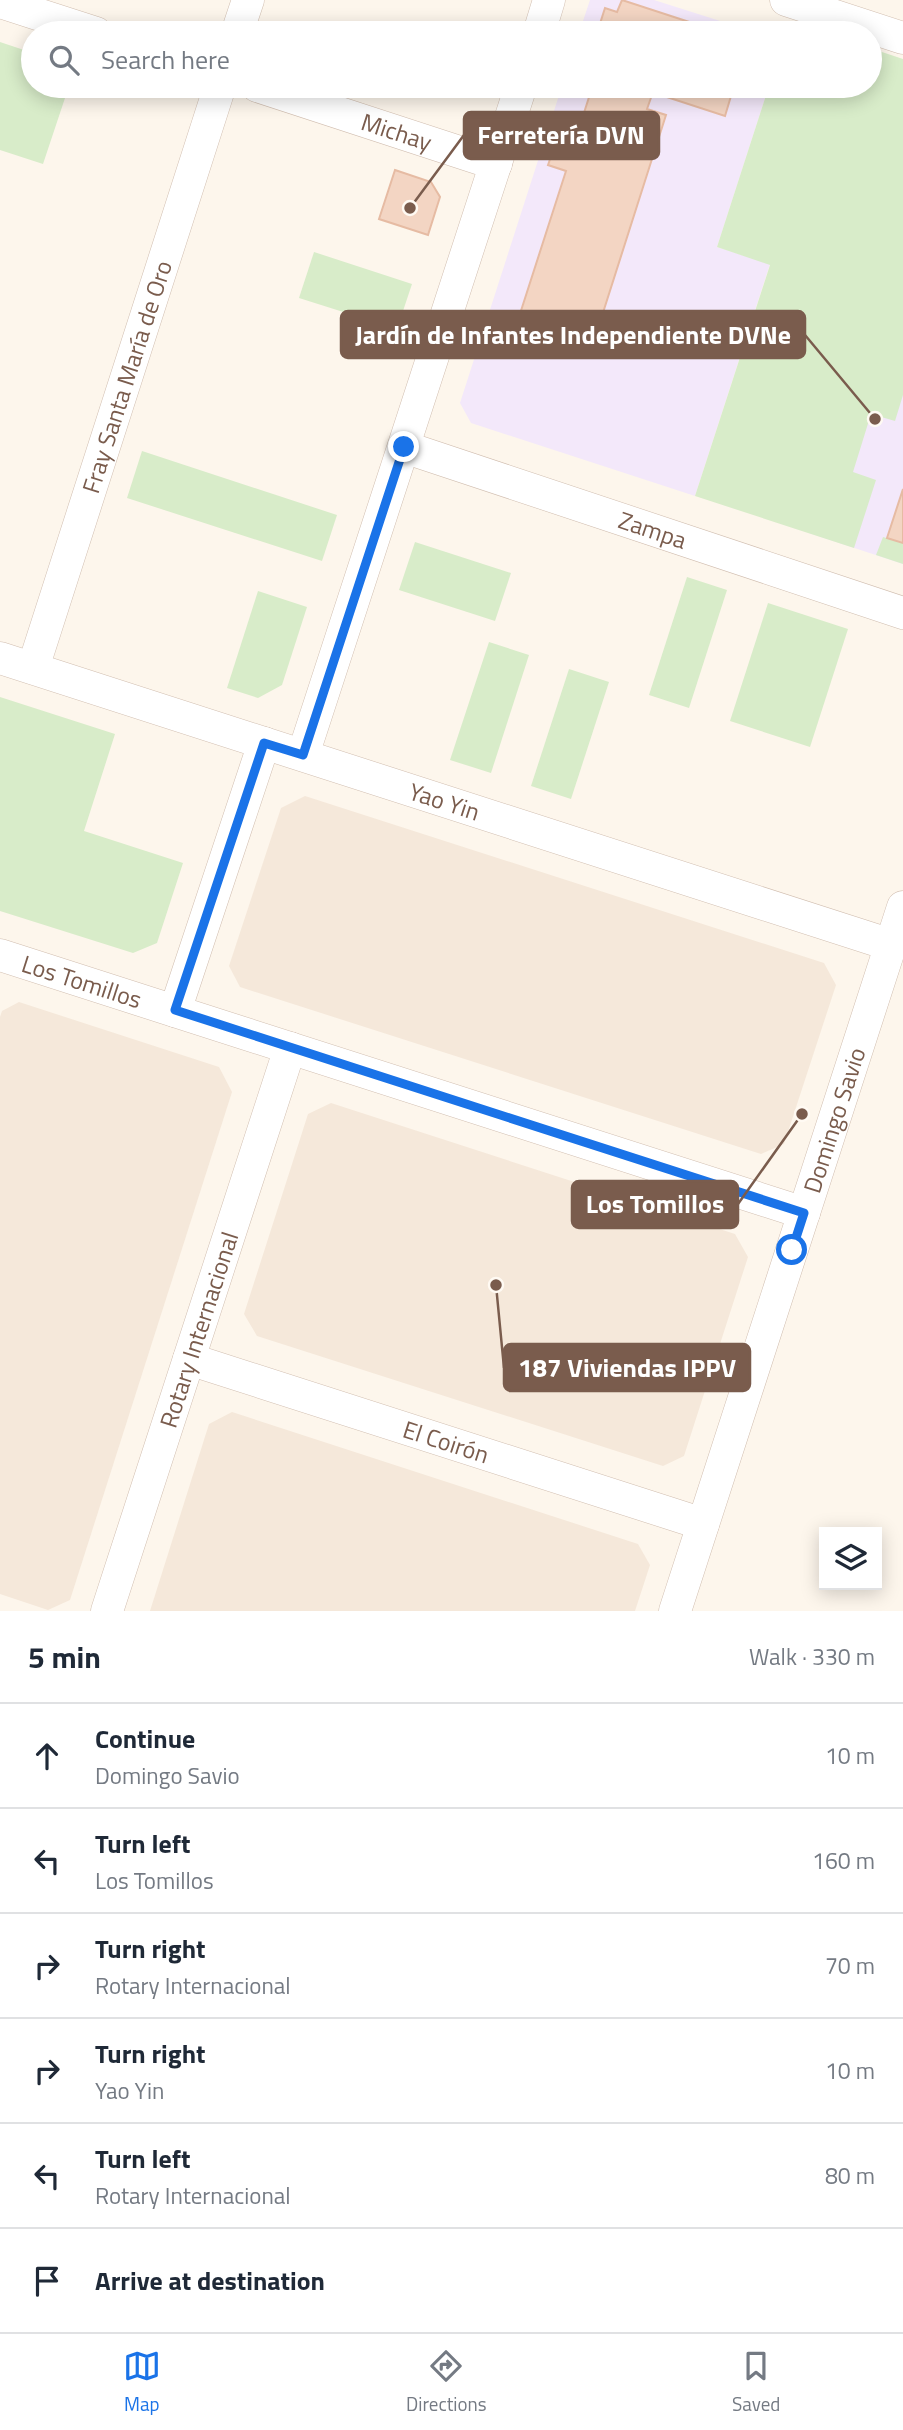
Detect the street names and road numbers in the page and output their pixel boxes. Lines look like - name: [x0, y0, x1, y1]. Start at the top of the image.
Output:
- street label: Michay: [357, 103, 437, 160]
- street label: Fray Santa María de Oro: [72, 256, 181, 498]
- street label: Zampa: [614, 502, 691, 558]
- street label: Yao Yin: [405, 773, 485, 829]
- street label: Los Tomillos: [17, 945, 146, 1017]
- street label: Domingo Savio: [794, 1043, 874, 1198]
- street label: Rotary Internacional: [150, 1227, 247, 1432]
- street label: El Coirón: [398, 1411, 494, 1472]

